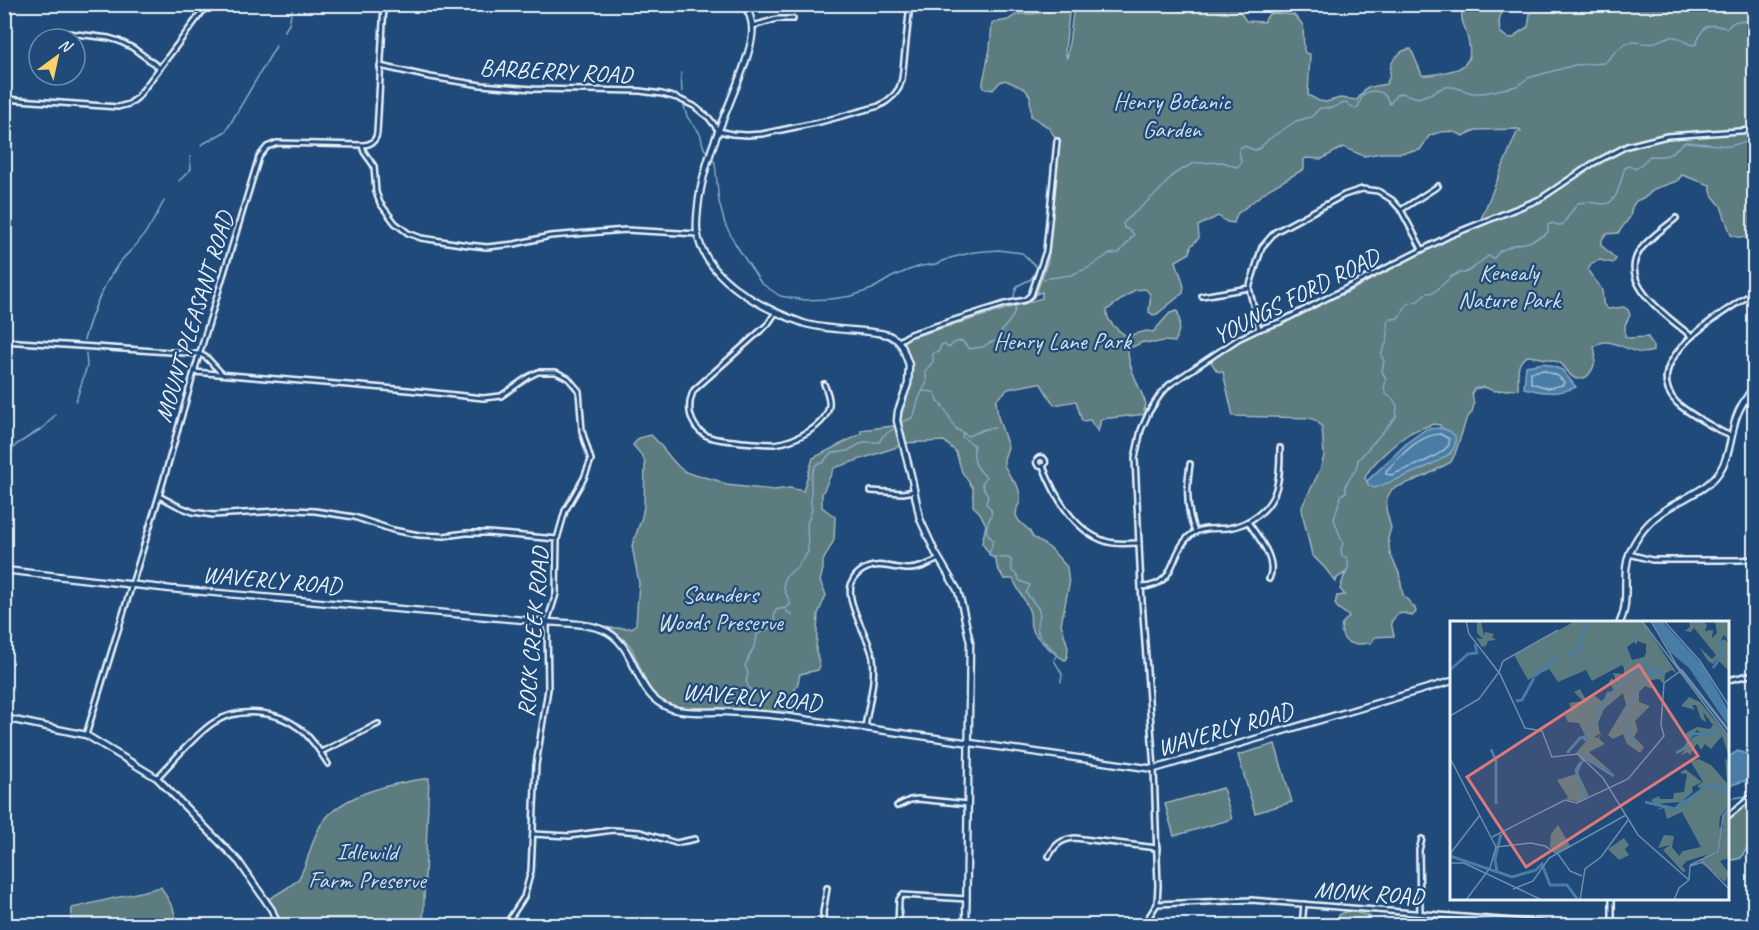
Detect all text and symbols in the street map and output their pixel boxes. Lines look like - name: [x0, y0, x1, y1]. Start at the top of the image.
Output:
- north arrow: [27, 27, 87, 87]
- text: N: [55, 34, 77, 58]
- street label: BARBERRY ROAD: [479, 52, 635, 90]
- park label: Henry Botanic Garden: [1113, 86, 1232, 144]
- street label: MOUNT PLEASANT ROAD: [148, 206, 241, 426]
- street label: YOUNGS FORD ROAD: [1208, 240, 1386, 351]
- park label: Kenealy Nature Park: [1458, 257, 1562, 315]
- park label: Henry Lane Park: [993, 326, 1133, 356]
- street label: ROCK CREEK ROAD: [511, 544, 556, 718]
- street label: WAVERLY ROAD: [201, 559, 345, 601]
- park label: Saunders Woods Preserve: [657, 579, 785, 637]
- inset map: [1450, 621, 1729, 900]
- street label: WAVERLY ROAD: [681, 676, 825, 718]
- street label: WAVERLY ROAD: [1154, 695, 1298, 763]
- park label: Idlewild Farm Preserve: [308, 837, 428, 895]
- street label: MONK ROAD: [1313, 874, 1427, 912]

